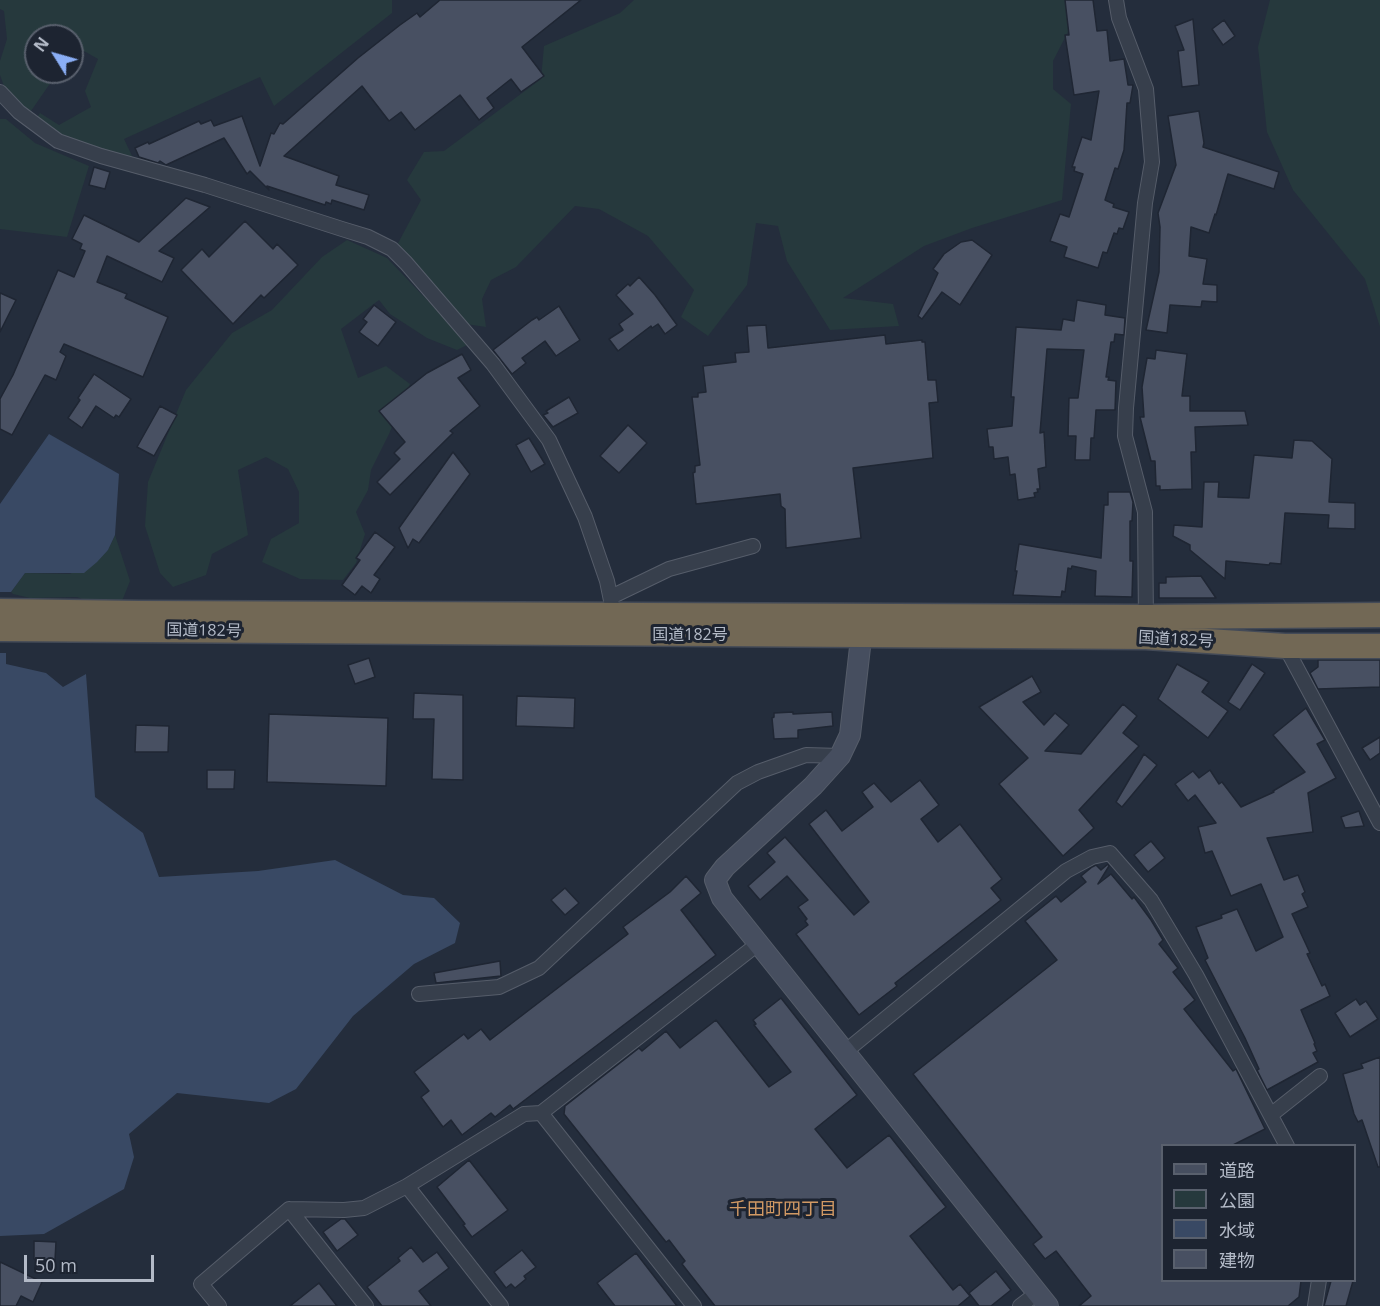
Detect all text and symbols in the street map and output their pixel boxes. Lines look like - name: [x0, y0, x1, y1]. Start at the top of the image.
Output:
- north arrow: [24, 24, 84, 84]
- text: N: [29, 33, 54, 56]
- street label: 国道182号: [166, 621, 242, 641]
- street label: 国道182号: [652, 625, 728, 645]
- street label: 国道182号: [1138, 628, 1214, 652]
- legend: [1161, 1144, 1356, 1282]
- text: 道路: [1219, 1158, 1255, 1182]
- text: 公園: [1219, 1188, 1255, 1212]
- district label: 千田町四丁目: [729, 1199, 837, 1221]
- text: 水域: [1219, 1218, 1255, 1242]
- scale bar: [27, 1243, 158, 1281]
- text: 建物: [1219, 1248, 1255, 1272]
- text: 50 m: [35, 1253, 77, 1277]

